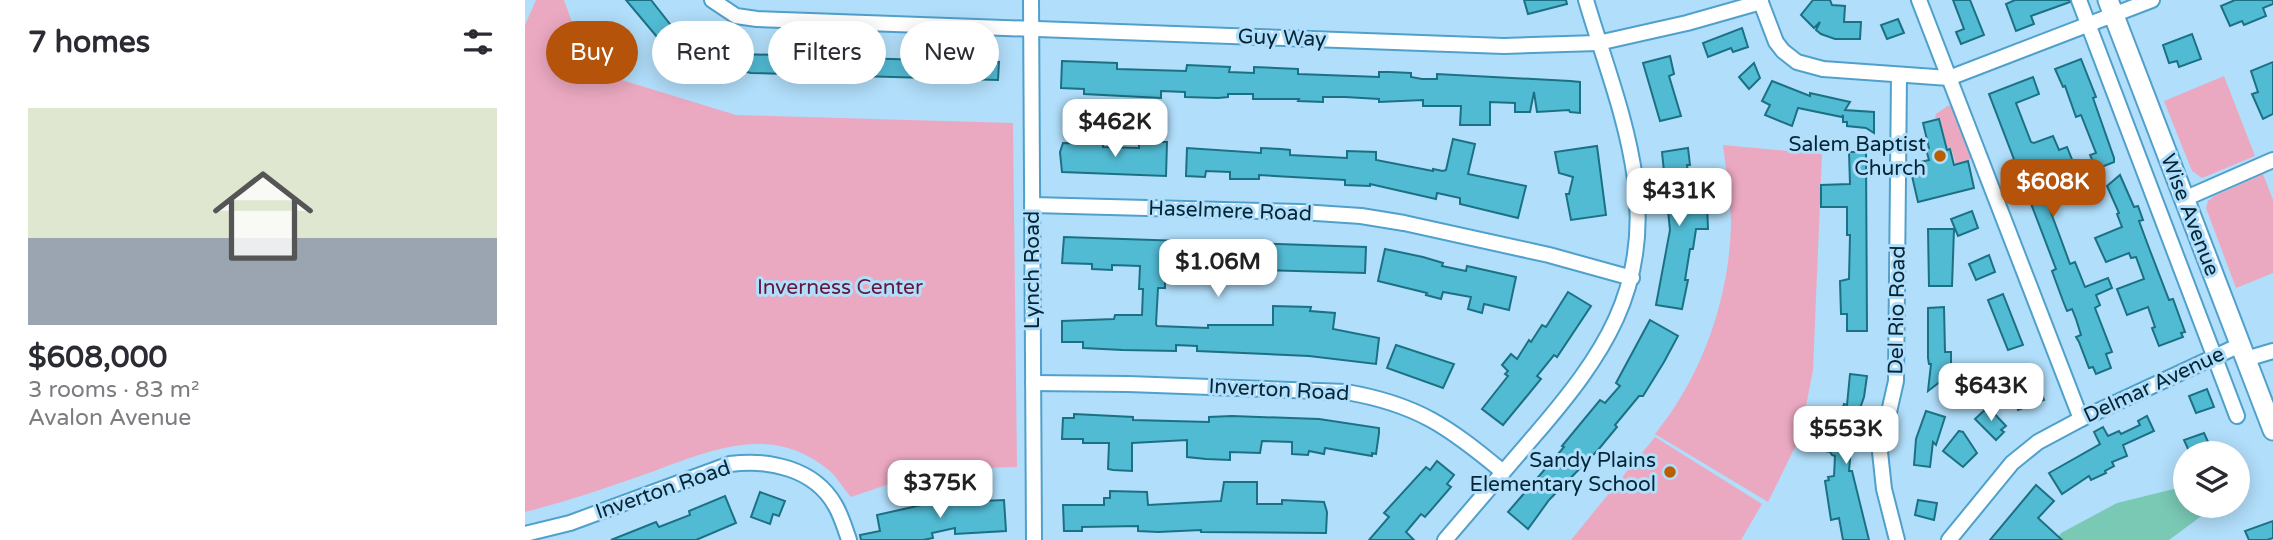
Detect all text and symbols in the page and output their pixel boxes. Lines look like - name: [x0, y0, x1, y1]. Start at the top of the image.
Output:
- chip: Buy: [546, 21, 638, 84]
- chip: Rent: [652, 21, 754, 84]
- chip: Filters: [768, 21, 886, 84]
- chip: New: [900, 21, 999, 84]
- icon: filters: [459, 23, 497, 61]
- text: 7 homes: [28, 24, 150, 61]
- street label: Guy Way: [1237, 24, 1327, 52]
- pin: $462K: [1066, 100, 1164, 159]
- text: $462K: [1079, 108, 1151, 136]
- place label: Salem Baptist Church: [1789, 132, 1926, 181]
- marker: Salem Baptist Church: [1932, 148, 1948, 164]
- street label: Wise Avenue: [2155, 150, 2225, 280]
- icon: home: [200, 153, 326, 279]
- pin: $608K: [2004, 160, 2102, 219]
- pin: $431K: [1630, 168, 1728, 228]
- text: $608K: [2017, 168, 2089, 196]
- text: $431K: [1643, 177, 1715, 205]
- street label: Haselmere Road: [1148, 196, 1312, 226]
- street label: Lynch Road: [1020, 211, 1045, 329]
- pin: $1.06M: [1161, 240, 1275, 299]
- street label: Del Rio Road: [1883, 245, 1911, 375]
- text: $1.06M: [1175, 248, 1261, 276]
- park label: Inverness Center: [757, 275, 923, 300]
- text: $608,000: [28, 339, 167, 376]
- street label: Delmar Avenue: [2080, 341, 2228, 428]
- pin: $643K: [1942, 364, 2040, 423]
- text: $643K: [1955, 372, 2027, 400]
- street label: Inverton Road: [1208, 374, 1350, 406]
- text: 3 rooms · 83 m²: [28, 376, 199, 404]
- text: Avalon Avenue: [28, 404, 191, 432]
- pin: $553K: [1797, 406, 1895, 466]
- text: $553K: [1810, 415, 1882, 443]
- map controls: [2173, 441, 2250, 518]
- button: layers: [2173, 441, 2250, 518]
- place label: Sandy Plains Elementary School: [1469, 448, 1656, 497]
- street label: Inverton Road: [592, 455, 734, 525]
- pin: $375K: [891, 461, 989, 520]
- marker: Sandy Plains Elementary School: [1662, 464, 1678, 480]
- text: $375K: [904, 469, 976, 497]

